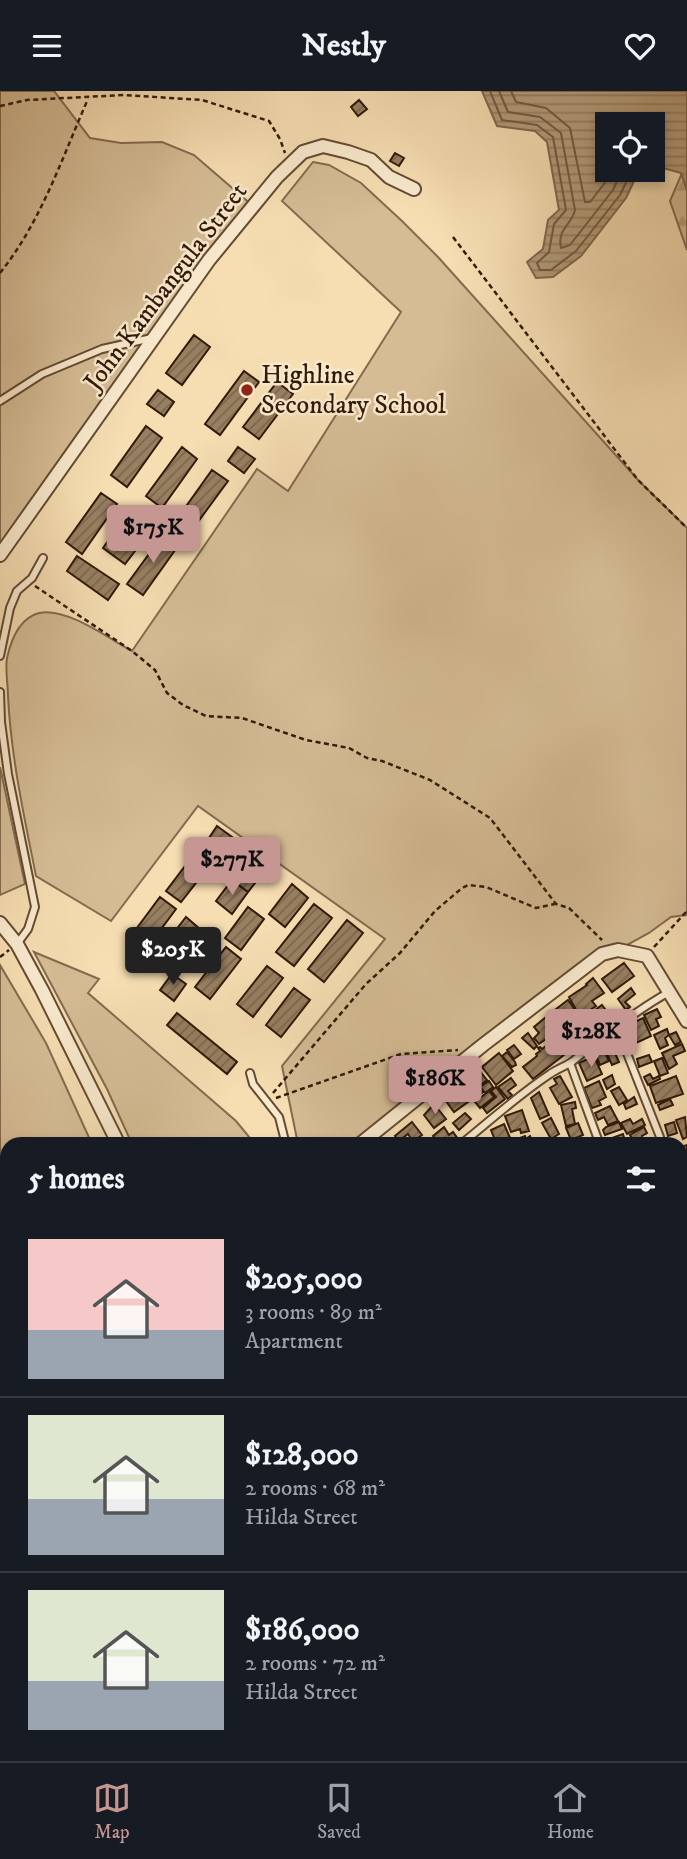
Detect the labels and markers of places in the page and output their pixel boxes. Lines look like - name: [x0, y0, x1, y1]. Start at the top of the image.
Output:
- place label: Highline Secondary School: [261, 359, 446, 422]
- marker: Highline Secondary School: [239, 382, 255, 398]
- pin: $175K: [104, 505, 202, 565]
- pin: $277K: [183, 837, 281, 897]
- pin: $205K: [124, 927, 222, 987]
- pin: $128K: [542, 1009, 640, 1069]
- pin: $186K: [386, 1056, 484, 1116]

